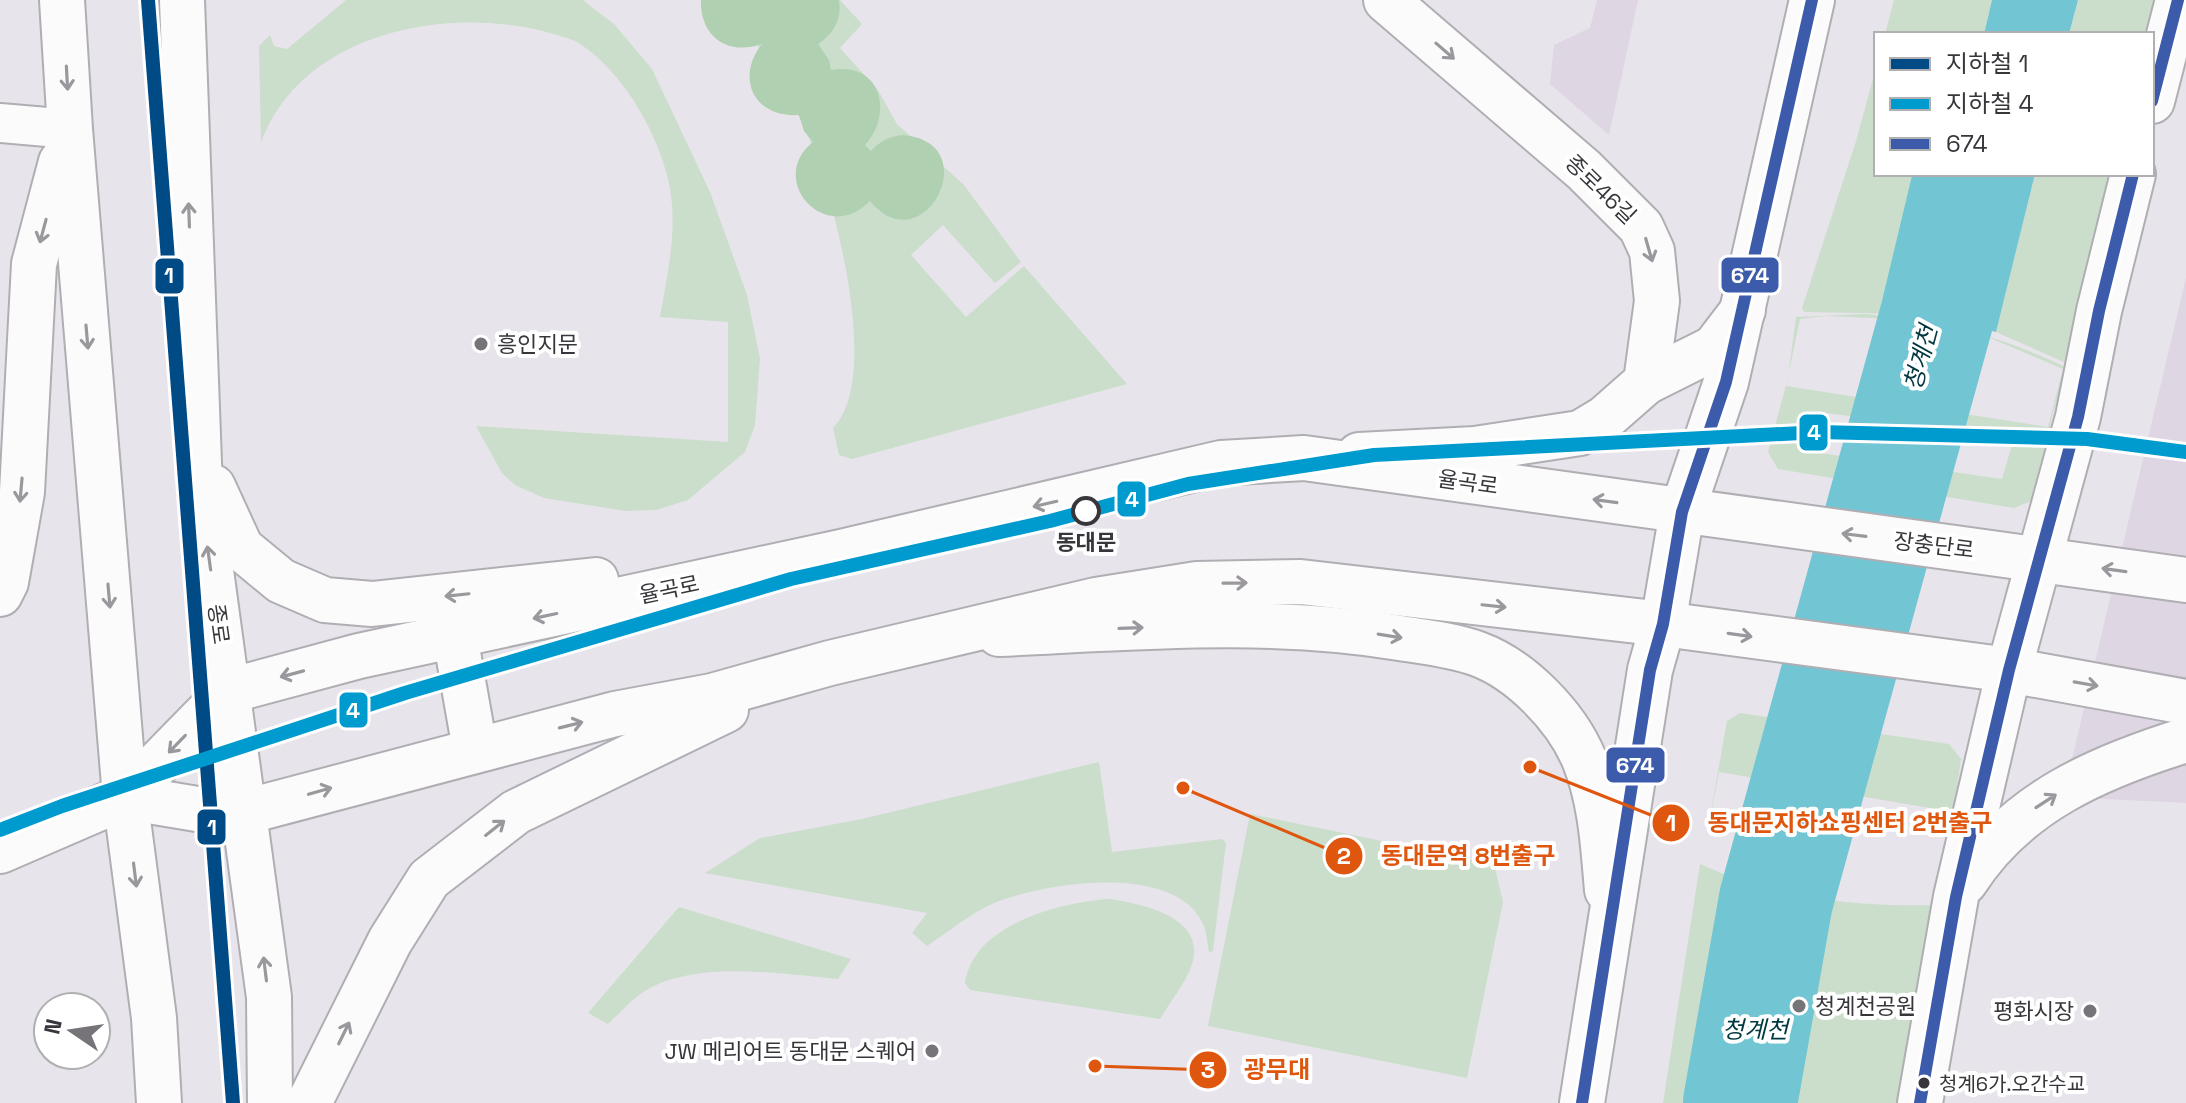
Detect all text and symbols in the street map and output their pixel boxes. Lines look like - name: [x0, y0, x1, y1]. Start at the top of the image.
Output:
- legend: [1874, 32, 2154, 176]
- one-way arrow: [1435, 42, 1455, 60]
- text: 지하철 1: [1946, 48, 2028, 79]
- one-way arrow: [59, 64, 74, 91]
- text: 지하철 4: [1946, 88, 2033, 119]
- text: 674: [1946, 128, 1987, 159]
- street label: 종로46길: [1560, 148, 1642, 230]
- one-way arrow: [182, 202, 197, 229]
- one-way arrow: [34, 218, 49, 244]
- one-way arrow: [1643, 237, 1657, 262]
- line badge: 674: [1720, 256, 1780, 294]
- line badge: 1: [154, 257, 185, 295]
- text: 1: [164, 261, 174, 289]
- text: 674: [1731, 261, 1769, 289]
- water label: 청계천: [1897, 319, 1945, 394]
- one-way arrow: [80, 323, 95, 350]
- place label: 흥인지문: [497, 330, 578, 358]
- marker: 흥인지문: [472, 335, 490, 353]
- line badge: 4: [1798, 413, 1829, 452]
- text: 4: [1807, 418, 1821, 446]
- street label: 율곡로: [1436, 464, 1500, 500]
- one-way arrow: [14, 476, 29, 503]
- line badge: 4: [1116, 480, 1147, 518]
- text: 4: [1125, 485, 1139, 513]
- one-way arrow: [1593, 493, 1618, 508]
- marker: 동대문: [1072, 497, 1100, 525]
- one-way arrow: [1033, 498, 1058, 513]
- street label: 장충단로: [1892, 526, 1976, 564]
- one-way arrow: [1841, 527, 1868, 542]
- place label: 동대문: [1056, 528, 1116, 556]
- one-way arrow: [201, 546, 216, 571]
- one-way arrow: [2102, 562, 2127, 577]
- street label: 율곡로: [636, 569, 702, 609]
- one-way arrow: [1221, 575, 1248, 591]
- one-way arrow: [101, 582, 116, 609]
- one-way arrow: [444, 588, 471, 603]
- one-way arrow: [1480, 599, 1507, 614]
- street label: 종로: [202, 602, 236, 646]
- one-way arrow: [533, 609, 559, 624]
- one-way arrow: [1117, 621, 1144, 636]
- one-way arrow: [1726, 627, 1753, 642]
- one-way arrow: [1377, 630, 1402, 645]
- one-way arrow: [279, 668, 305, 683]
- one-way arrow: [2073, 678, 2098, 693]
- line badge: 4: [338, 691, 369, 729]
- text: 4: [346, 696, 360, 724]
- one-way arrow: [558, 716, 584, 731]
- one-way arrow: [168, 734, 187, 753]
- line badge: 674: [1605, 746, 1666, 784]
- text: 674: [1616, 751, 1654, 779]
- one-way arrow: [307, 783, 333, 798]
- one-way arrow: [2034, 792, 2057, 808]
- callout: 동대문지하쇼핑센터 2번출구: [1651, 799, 2008, 847]
- text: 1: [1666, 807, 1676, 838]
- text: 동대문지하쇼핑센터 2번출구: [1707, 807, 1993, 838]
- line badge: 1: [196, 808, 227, 846]
- text: 1: [207, 813, 217, 841]
- one-way arrow: [484, 819, 505, 836]
- callout: 동대문역 8번출구: [1324, 832, 1571, 880]
- text: 2: [1337, 840, 1351, 871]
- text: 동대문역 8번출구: [1380, 840, 1556, 871]
- one-way arrow: [128, 861, 143, 887]
- one-way arrow: [258, 956, 273, 983]
- north arrow: [32, 991, 112, 1071]
- place label: 청계천공원: [1815, 992, 1916, 1020]
- marker: 청계천공원: [1790, 997, 1808, 1015]
- place label: 평화시장: [1993, 997, 2074, 1025]
- marker: 평화시장: [2081, 1002, 2099, 1020]
- water label: 청계천: [1722, 1014, 1791, 1045]
- text: N: [37, 1016, 68, 1037]
- one-way arrow: [337, 1022, 352, 1046]
- place label: JW 메리어트 동대문 스퀘어: [664, 1037, 916, 1065]
- marker: JW 메리어트 동대문 스퀘어: [923, 1042, 941, 1060]
- callout: 광무대: [1188, 1046, 1326, 1094]
- text: 3: [1201, 1054, 1215, 1085]
- text: 광무대: [1244, 1054, 1310, 1085]
- place label: 청계6가.오간수교: [1939, 1071, 2085, 1097]
- marker: 청계6가.오간수교: [1916, 1075, 1932, 1091]

